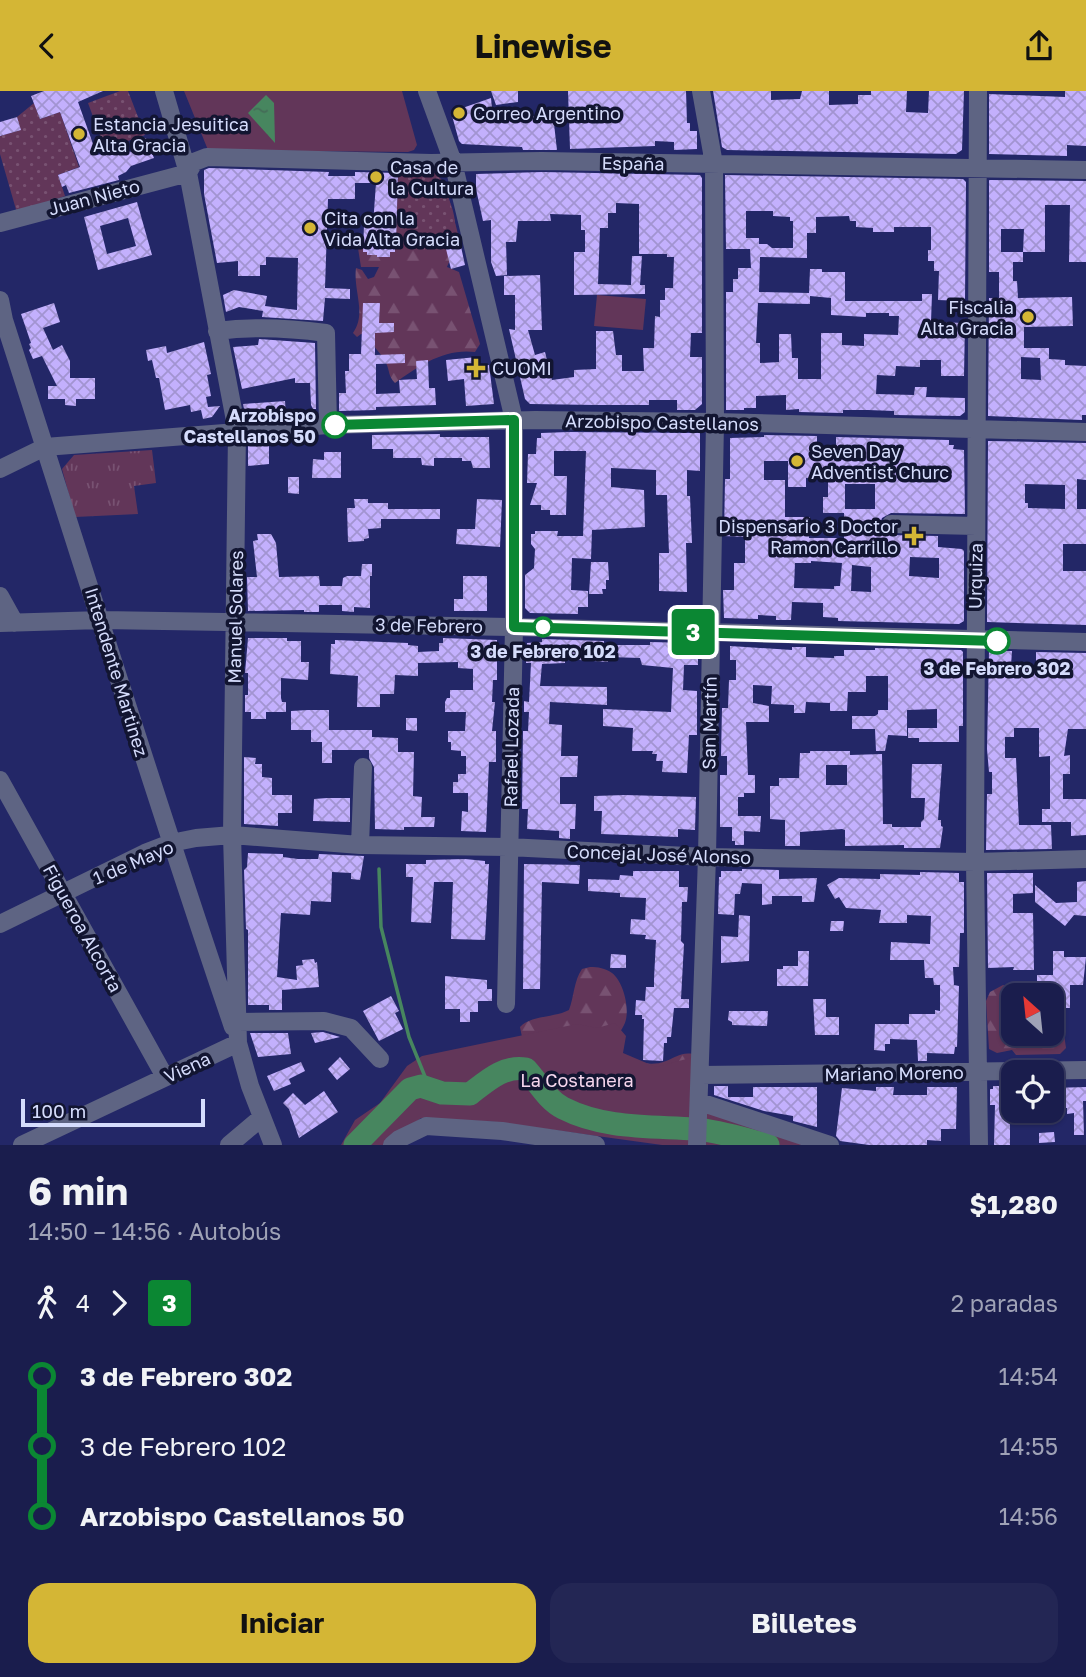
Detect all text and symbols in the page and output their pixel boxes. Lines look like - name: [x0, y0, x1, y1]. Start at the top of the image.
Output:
- icon: back: [28, 27, 66, 65]
- text: Linewise: [474, 27, 612, 65]
- icon: share: [1020, 27, 1058, 65]
- place label: Correo Argentino: [473, 102, 621, 124]
- marker: Correo Argentino: [451, 105, 467, 121]
- place label: Estancia Jesuitica Alta Gracia: [93, 113, 249, 156]
- marker: Estancia Jesuitica Alta Gracia: [71, 126, 87, 142]
- street label: España: [601, 151, 665, 175]
- place label: Casa de la Cultura: [390, 156, 474, 199]
- marker: Casa de la Cultura: [368, 169, 384, 185]
- street label: Juan Nieto: [46, 174, 142, 220]
- place label: Cita con la Vida Alta Gracia: [324, 207, 460, 250]
- marker: Cita con la Vida Alta Gracia: [302, 220, 318, 236]
- place label: Fiscalia Alta Gracia: [921, 296, 1014, 339]
- marker: Fiscalia Alta Gracia: [1020, 309, 1036, 325]
- place label: CUOMI: [492, 357, 552, 379]
- marker: CUOMI: [466, 358, 486, 378]
- place label: Arzobispo Castellanos 50: [184, 404, 316, 447]
- street label: Arzobispo Castellanos: [565, 409, 759, 435]
- marker: Arzobispo Castellanos 50: [322, 412, 348, 438]
- place label: Seven Day Adventist Churc: [811, 440, 949, 483]
- marker: Seven Day Adventist Churc: [789, 453, 805, 469]
- place label: Dispensario 3 Doctor Ramon Carrillo: [718, 515, 898, 558]
- marker: Dispensario 3 Doctor Ramon Carrillo: [904, 526, 924, 546]
- street label: Urquiza: [963, 543, 987, 609]
- street label: Manuel Solares: [223, 550, 247, 684]
- street label: Intendente Martinez: [81, 585, 153, 759]
- line badge: 3: [670, 609, 716, 655]
- street label: 3 de Febrero: [375, 613, 483, 637]
- marker: 3 de Febrero 102: [533, 617, 553, 637]
- text: 3: [686, 617, 700, 646]
- marker: 3 de Febrero 302: [984, 628, 1010, 654]
- place label: 3 de Febrero 102: [470, 640, 616, 662]
- place label: 3 de Febrero 302: [924, 657, 1071, 679]
- street label: San Martín: [697, 676, 721, 770]
- street label: Rafael Lozada: [499, 686, 523, 808]
- street label: 1 de Mayo: [90, 835, 176, 889]
- street label: Concejal José Alonso: [566, 840, 752, 868]
- street label: Figueroa Alcorta: [39, 860, 127, 996]
- north arrow: [1001, 983, 1064, 1047]
- map controls: [1001, 983, 1064, 1123]
- street label: Viena: [160, 1047, 214, 1087]
- button: locate: [1001, 1060, 1064, 1123]
- street label: Mariano Moreno: [824, 1061, 964, 1085]
- park label: La Costanera: [520, 1069, 634, 1091]
- scale bar: [21, 1096, 205, 1128]
- text: 100 m: [32, 1099, 86, 1122]
- text: 6 min: [28, 1168, 128, 1213]
- text: $1,280: [969, 1189, 1058, 1220]
- text: 14:50 – 14:56 · Autobús: [28, 1217, 281, 1245]
- icon: walk: [28, 1284, 66, 1322]
- icon: forward: [100, 1284, 138, 1322]
- text: 3: [162, 1288, 177, 1317]
- text: 4: [76, 1289, 90, 1317]
- text: 2 paradas: [951, 1289, 1058, 1317]
- text: 3 de Febrero 302: [80, 1361, 292, 1392]
- text: 14:54: [999, 1362, 1058, 1390]
- text: 3 de Febrero 102: [80, 1431, 286, 1462]
- text: 14:55: [999, 1432, 1058, 1460]
- text: Arzobispo Castellanos 50: [80, 1501, 405, 1532]
- text: 14:56: [999, 1502, 1058, 1530]
- button: Iniciar: [28, 1583, 536, 1663]
- button: Billetes: [550, 1583, 1058, 1663]

